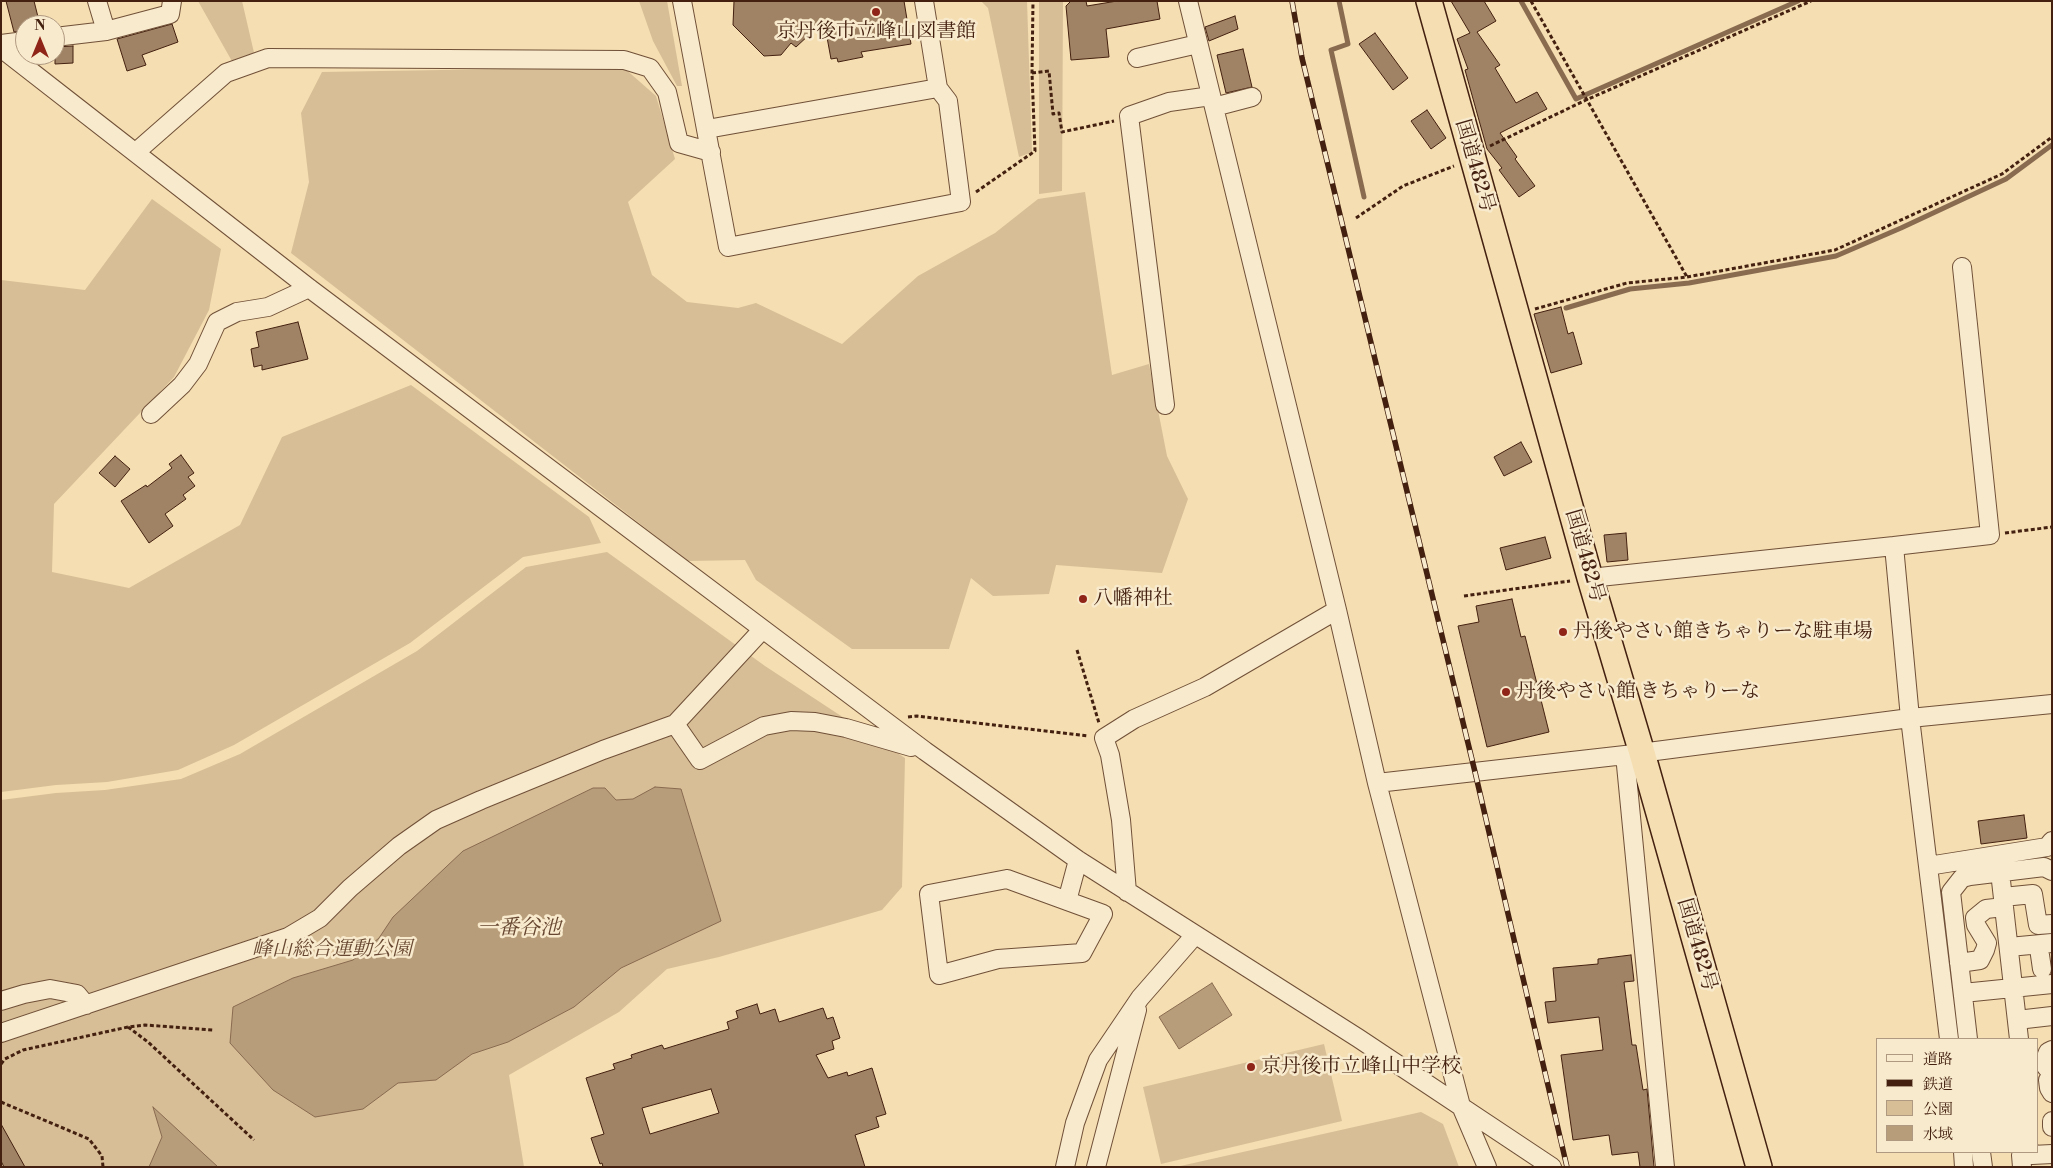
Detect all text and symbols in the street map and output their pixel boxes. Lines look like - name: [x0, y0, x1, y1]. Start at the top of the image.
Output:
- marker: 京丹後市立峰山図書館: [870, 6, 882, 18]
- north arrow: [15, 15, 65, 65]
- text: N: [34, 17, 46, 35]
- place label: 京丹後市立峰山図書館: [776, 20, 976, 44]
- street label: 国道482号: [1449, 117, 1499, 215]
- street label: 国道482号: [1559, 507, 1609, 605]
- place label: 八幡神社: [1093, 587, 1173, 611]
- marker: 八幡神社: [1077, 593, 1089, 605]
- place label: 丹後やさい館きちゃりーな駐車場: [1573, 620, 1873, 644]
- marker: 丹後やさい館きちゃりーな駐車場: [1557, 626, 1569, 638]
- place label: 丹後やさい館 きちゃりーな: [1516, 680, 1760, 704]
- marker: 丹後やさい館 きちゃりーな: [1500, 686, 1512, 698]
- street label: 国道482号: [1671, 896, 1721, 994]
- water label: 一番谷池: [477, 916, 561, 942]
- park label: 峰山総合運動公園: [252, 938, 412, 962]
- legend: [1876, 1038, 2038, 1153]
- text: 道路: [1923, 1050, 1953, 1069]
- place label: 京丹後市立峰山中学校: [1261, 1055, 1461, 1079]
- marker: 京丹後市立峰山中学校: [1245, 1061, 1257, 1073]
- text: 鉄道: [1923, 1075, 1953, 1094]
- text: 公園: [1923, 1100, 1953, 1119]
- text: 水域: [1923, 1125, 1953, 1144]

